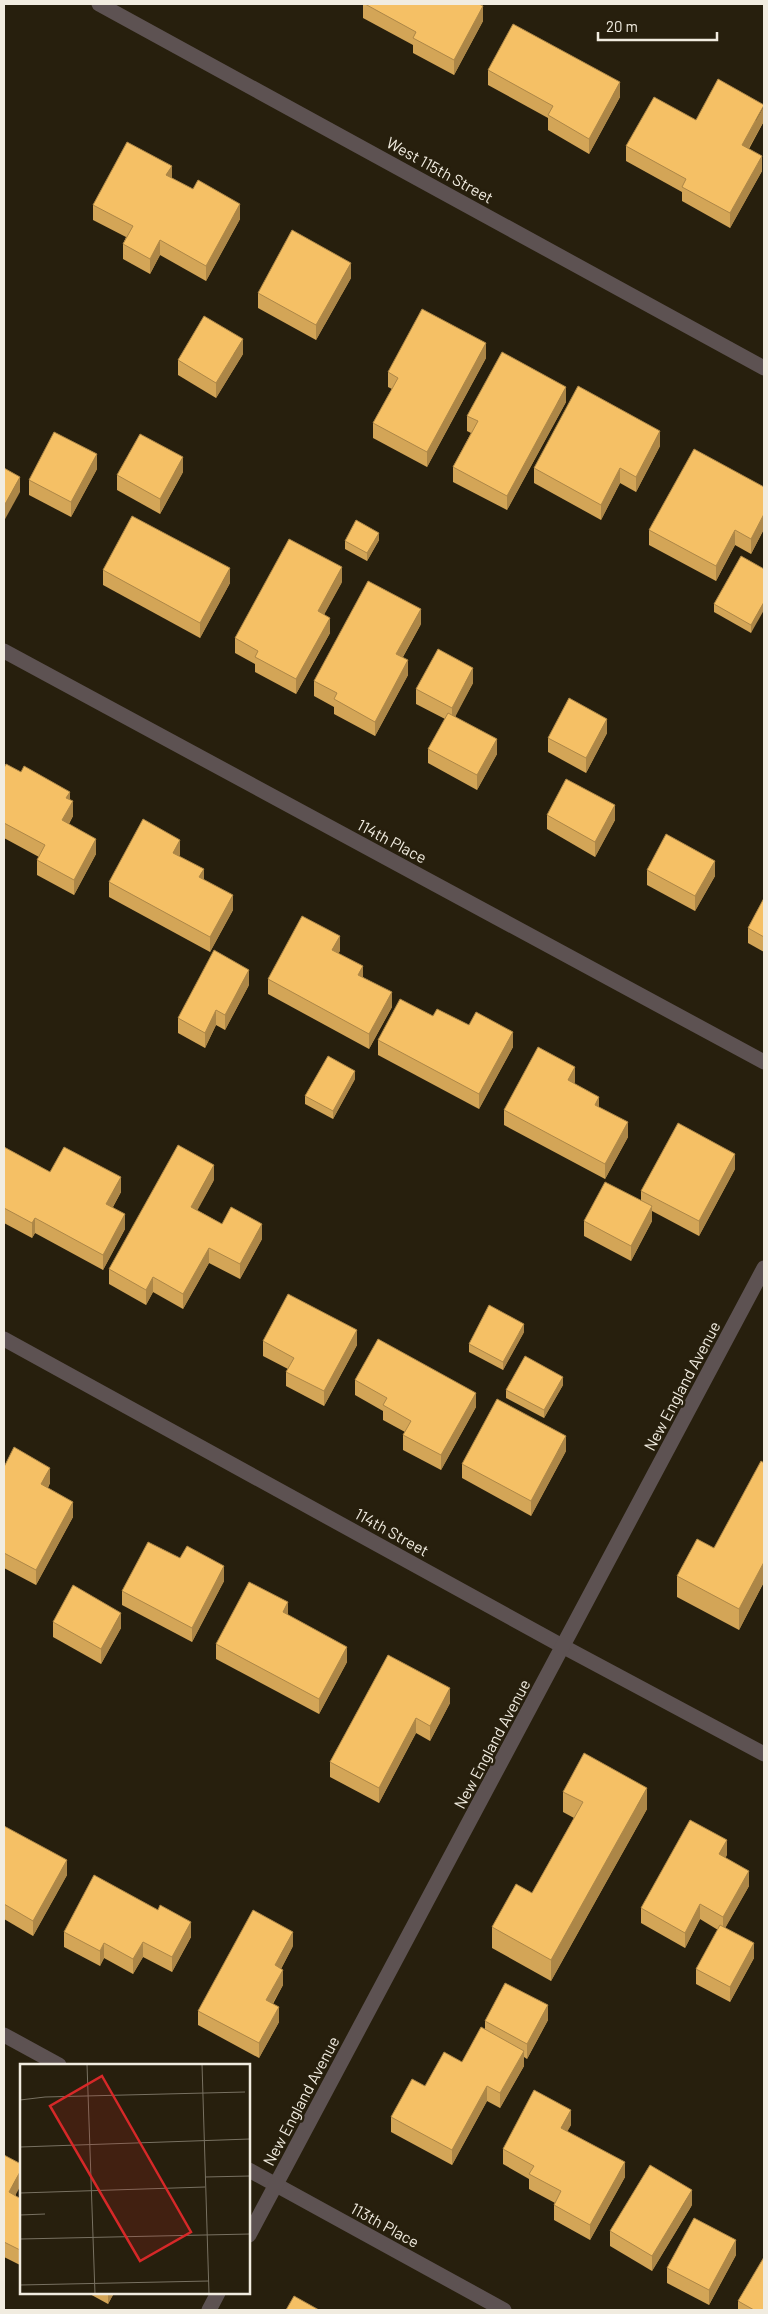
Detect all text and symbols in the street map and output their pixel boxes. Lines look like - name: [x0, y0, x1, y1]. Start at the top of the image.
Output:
- scale bar: [598, 10, 717, 42]
- text: 20 m: [606, 17, 638, 35]
- street label: West 115th Street: [384, 132, 497, 207]
- street label: 114th Place: [354, 814, 430, 867]
- street label: New England Avenue: [639, 1318, 724, 1454]
- street label: 114th Street: [352, 1504, 432, 1560]
- street label: New England Avenue: [449, 1676, 534, 1812]
- street label: New England Avenue: [258, 2033, 343, 2169]
- inset map: [20, 2064, 250, 2294]
- street label: 113th Place: [348, 2198, 423, 2251]

